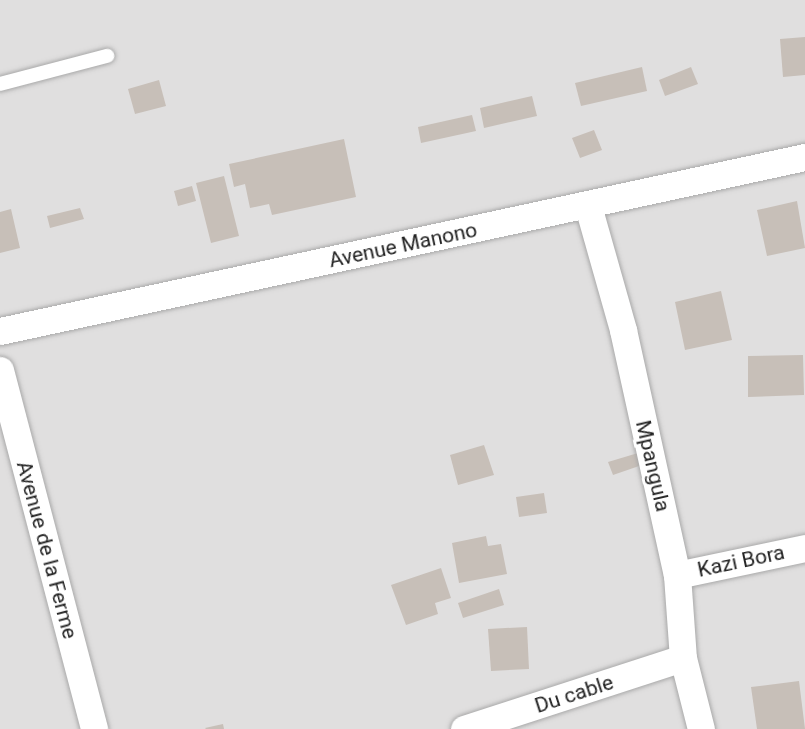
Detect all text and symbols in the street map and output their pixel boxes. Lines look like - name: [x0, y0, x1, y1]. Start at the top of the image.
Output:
- street label: Avenue Manono: [327, 217, 479, 273]
- street label: Mpangula: [630, 418, 676, 514]
- street label: Avenue de la Ferme: [11, 458, 83, 642]
- street label: Kazi Bora: [695, 539, 787, 583]
- street label: Du cable: [532, 669, 616, 719]

